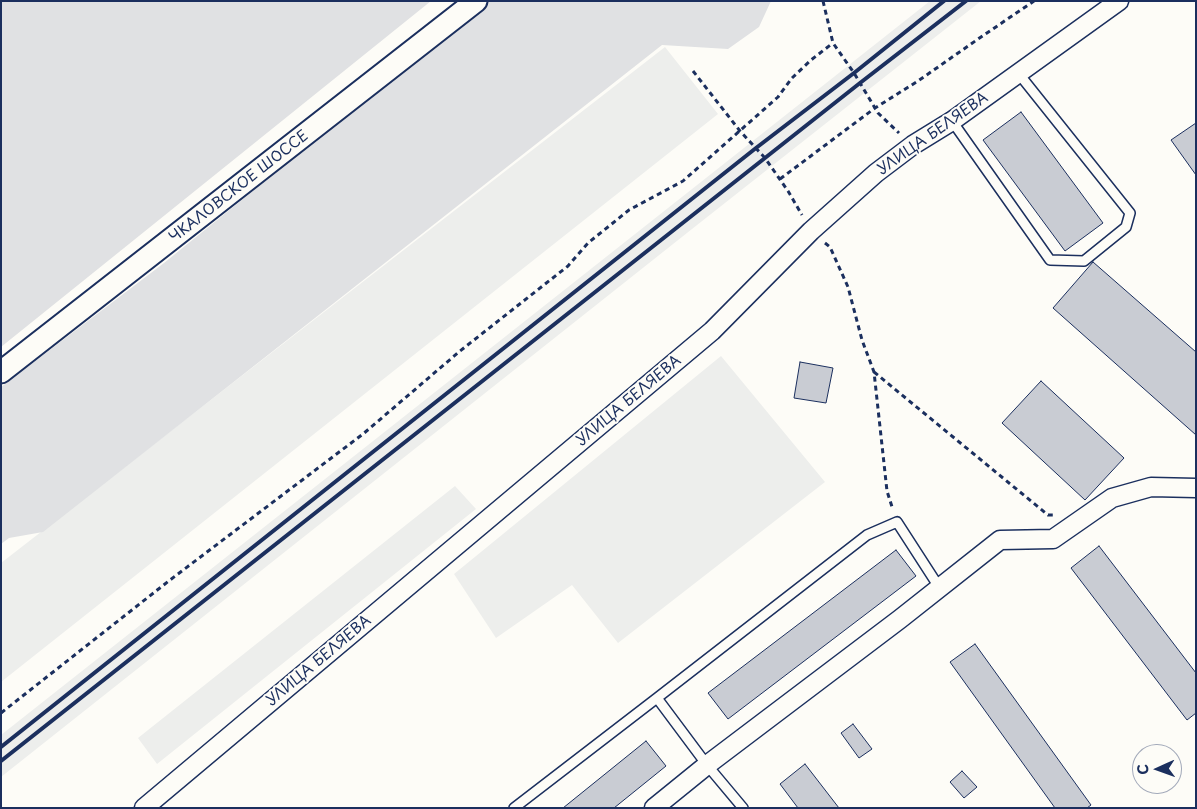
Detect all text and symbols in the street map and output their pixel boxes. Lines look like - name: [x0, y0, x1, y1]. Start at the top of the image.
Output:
- street label: УЛИЦА БЕЛЯЕВА: [874, 89, 992, 179]
- street label: ЧКАЛОВСКОЕ ШОССЕ: [166, 127, 312, 247]
- street label: УЛИЦА БЕЛЯЕВА: [573, 352, 685, 450]
- street label: УЛИЦА БЕЛЯЕВА: [263, 612, 375, 710]
- north arrow: [1132, 744, 1182, 794]
- text: С: [1132, 764, 1153, 775]

